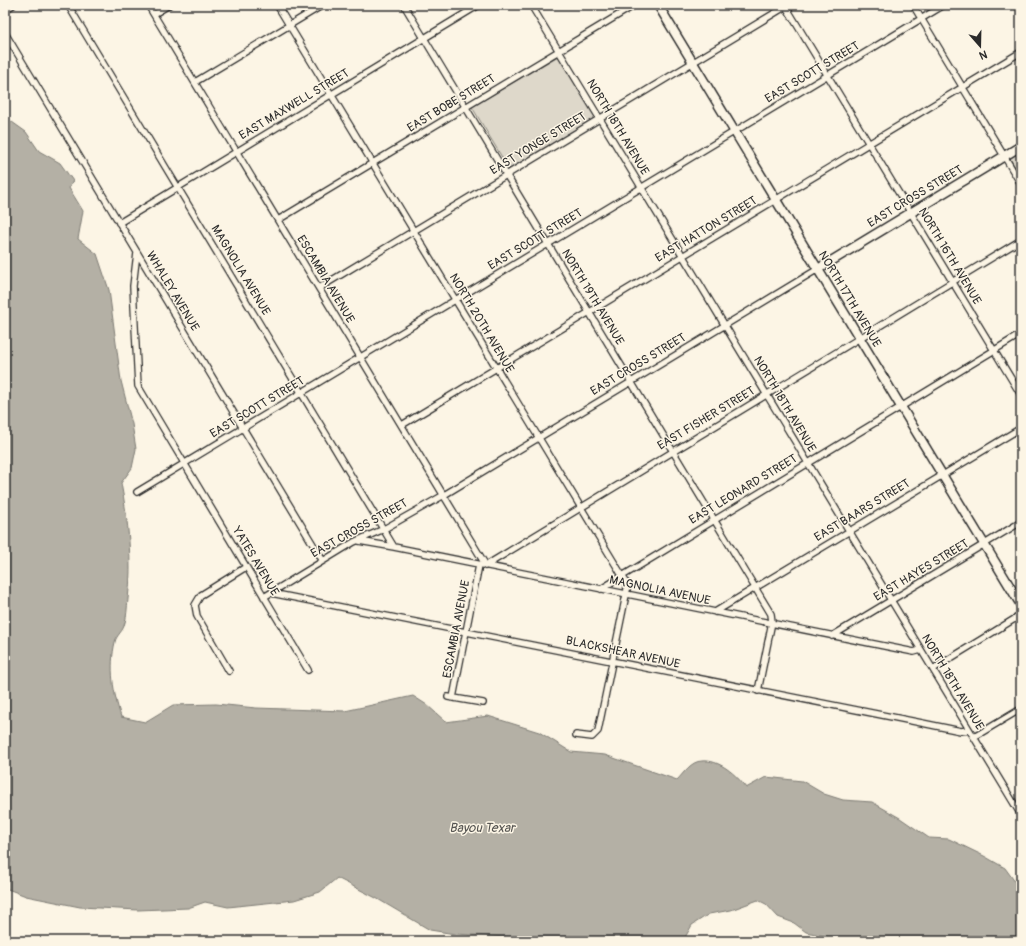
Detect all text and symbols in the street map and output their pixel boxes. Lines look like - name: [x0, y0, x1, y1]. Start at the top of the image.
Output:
- north arrow: [960, 26, 1000, 66]
- street label: EAST SCOTT STREET: [762, 38, 862, 107]
- text: N: [977, 48, 989, 62]
- street label: EAST MAXWELL STREET: [236, 65, 352, 143]
- street label: EAST BOBE STREET: [404, 71, 498, 136]
- street label: NORTH 18TH AVENUE: [583, 77, 652, 178]
- street label: EAST YONGE STREET: [487, 109, 589, 178]
- street label: EAST CROSS STREET: [865, 162, 966, 231]
- street label: EAST HATTON STREET: [653, 193, 760, 266]
- street label: EAST SCOTT STREET: [485, 205, 585, 274]
- street label: NORTH 16TH AVENUE: [915, 205, 984, 307]
- street label: MAGNOLIA AVENUE: [208, 222, 273, 318]
- street label: ESCAMBIA AVENUE: [293, 233, 358, 326]
- street label: NORTH 19TH AVENUE: [558, 246, 627, 348]
- street label: NORTH 17TH AVENUE: [815, 248, 884, 350]
- street label: WHALEY AVENUE: [143, 249, 202, 334]
- street label: NORTH 20TH AVENUE: [446, 271, 517, 376]
- street label: EAST CROSS STREET: [588, 330, 689, 399]
- street label: NORTH 18TH AVENUE: [750, 354, 819, 455]
- street label: EAST SCOTT STREET: [207, 373, 307, 442]
- street label: EAST FISHER STREET: [655, 383, 758, 453]
- street label: EAST LEONARD STREET: [686, 451, 800, 528]
- street label: EAST BAARS STREET: [812, 476, 913, 545]
- street label: EAST CROSS STREET: [308, 495, 411, 561]
- street label: YATES AVENUE: [228, 523, 282, 599]
- street label: EAST HAYES STREET: [871, 536, 972, 605]
- street label: MAGNOLIA AVENUE: [608, 572, 712, 609]
- street label: ESCAMBIA AVENUE: [440, 579, 473, 680]
- street label: NORTH 18TH AVENUE: [918, 632, 987, 733]
- street label: BLACKSHEAR AVENUE: [564, 633, 681, 672]
- water label: Bayou Texar: [449, 820, 517, 836]

